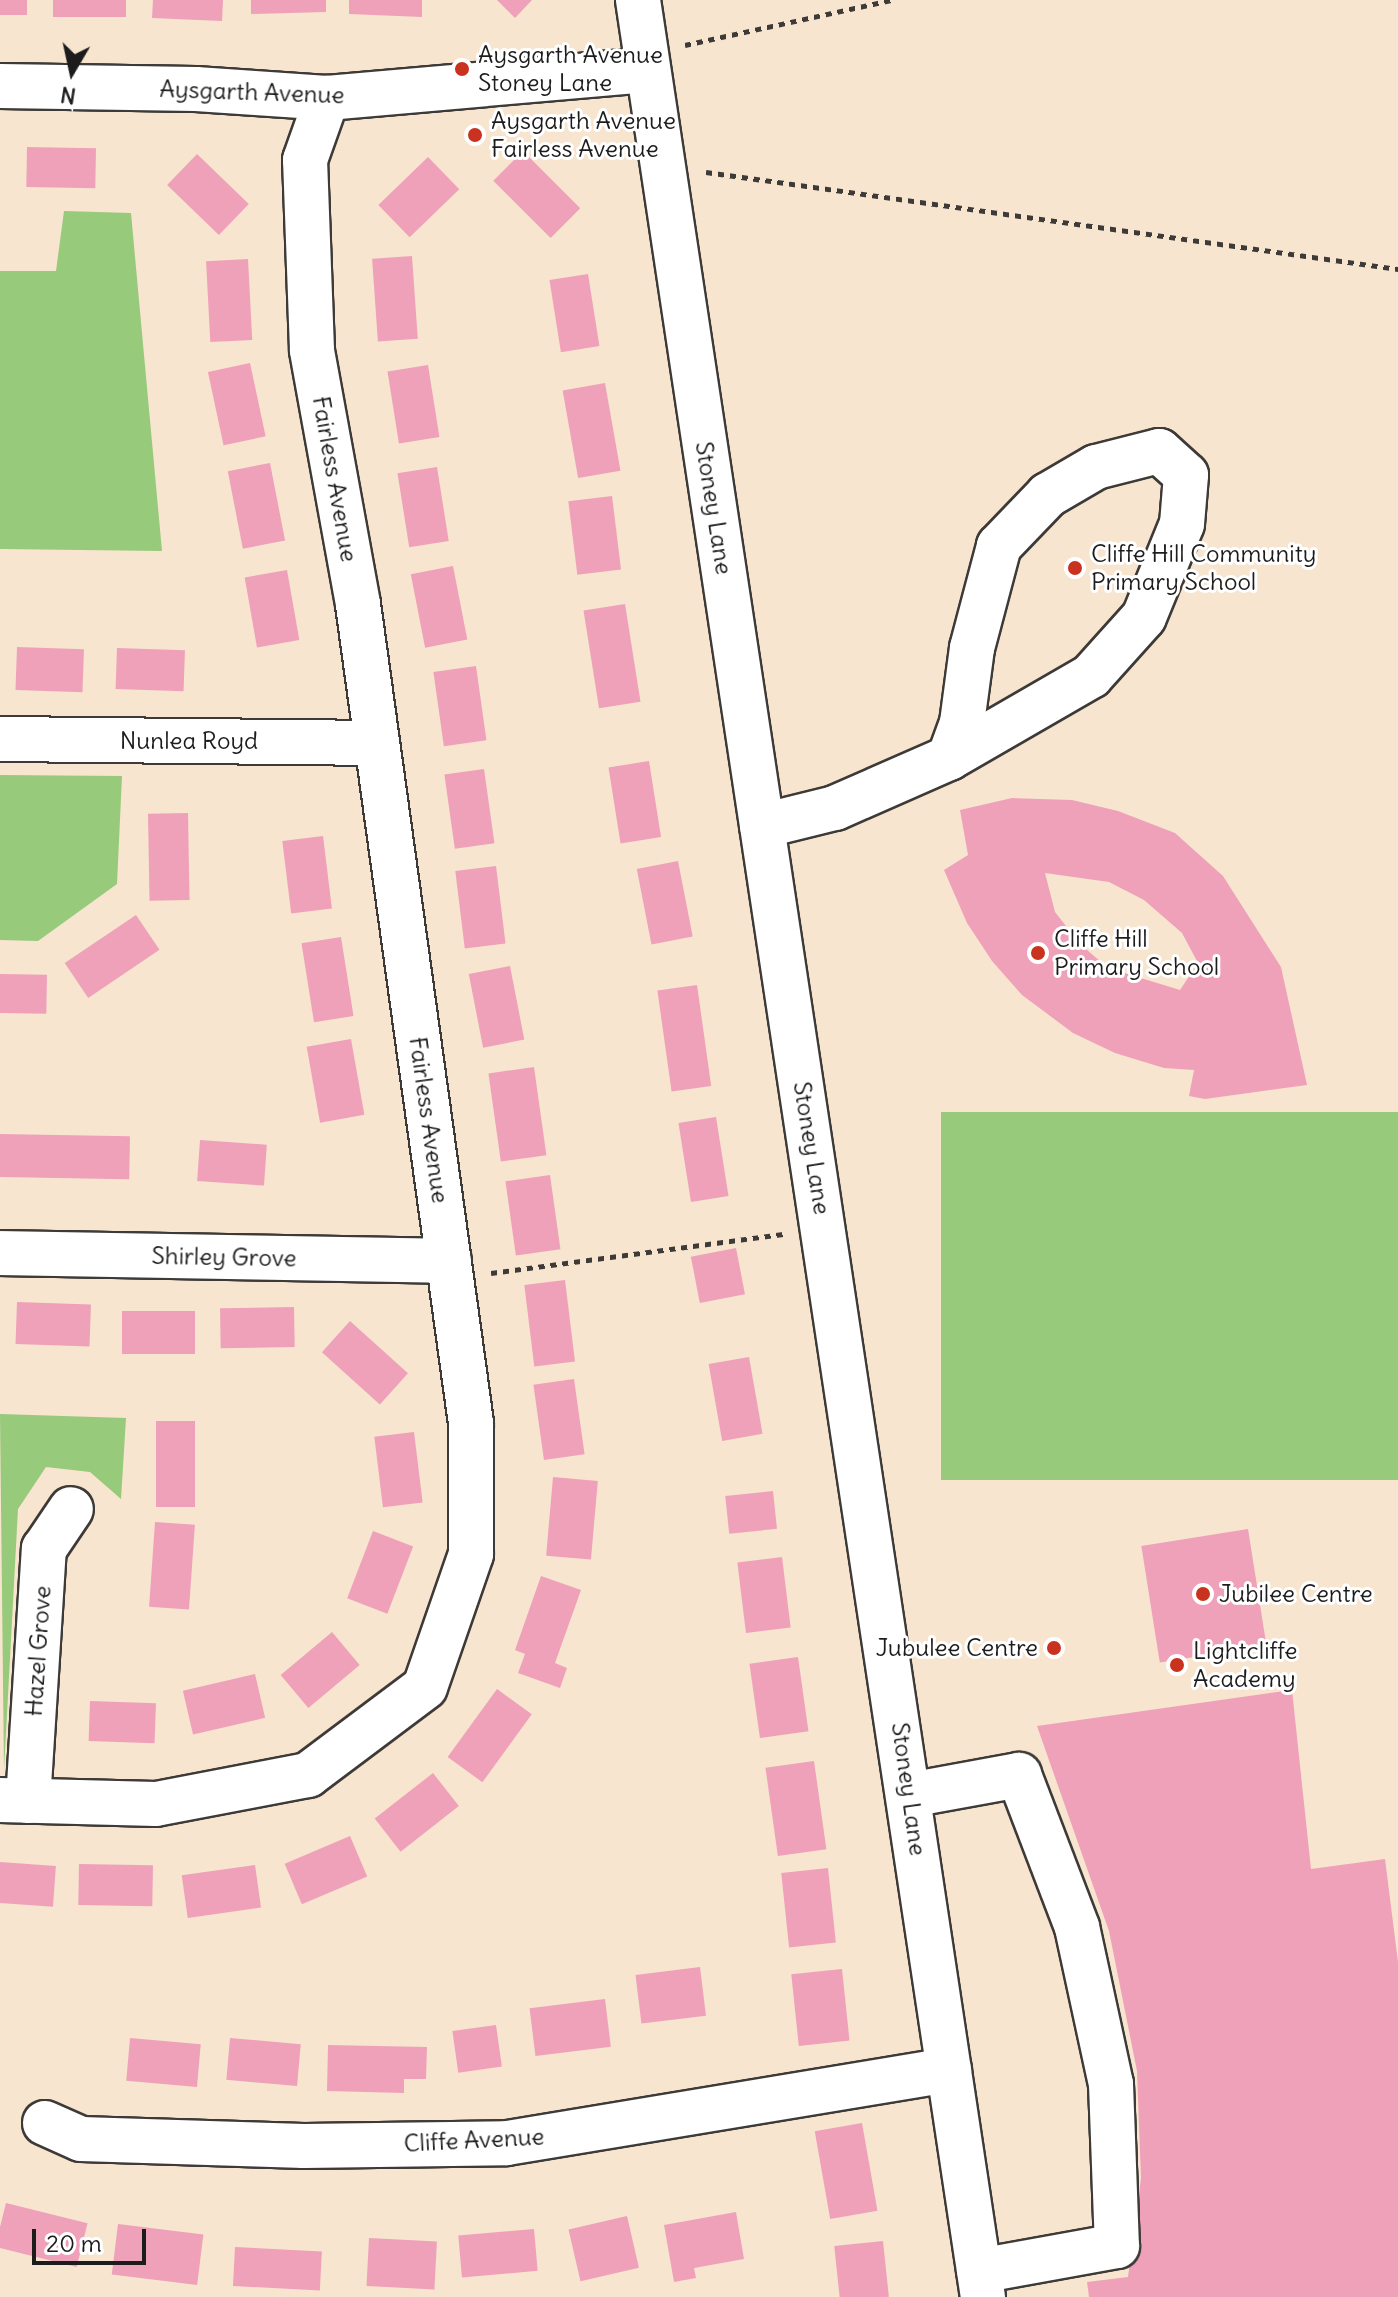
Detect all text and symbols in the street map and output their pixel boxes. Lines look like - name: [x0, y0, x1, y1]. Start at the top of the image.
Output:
- north arrow: [32, 32, 112, 112]
- place label: Aysgarth Avenue Stoney Lane: [478, 41, 663, 97]
- marker: Aysgarth Avenue Stoney Lane: [453, 60, 471, 78]
- street label: Aysgarth Avenue: [159, 74, 345, 110]
- text: N: [59, 81, 78, 111]
- place label: Aysgarth Avenue Fairless Avenue: [491, 107, 676, 163]
- marker: Aysgarth Avenue Fairless Avenue: [466, 126, 484, 144]
- street label: Fairless Avenue: [306, 394, 364, 564]
- street label: Stoney Lane: [689, 440, 739, 576]
- place label: Cliffe Hill Community Primary School: [1091, 540, 1316, 596]
- marker: Cliffe Hill Community Primary School: [1066, 559, 1084, 577]
- street label: Nunlea Royd: [120, 727, 258, 755]
- place label: Cliffe Hill Primary School: [1054, 925, 1219, 981]
- marker: Cliffe Hill Primary School: [1029, 944, 1047, 962]
- street label: Fairless Avenue: [403, 1035, 455, 1205]
- street label: Stoney Lane: [787, 1080, 837, 1216]
- street label: Shirley Grove: [151, 1241, 297, 1273]
- place label: Jubilee Centre: [1219, 1580, 1373, 1608]
- street label: Hazel Grove: [19, 1585, 57, 1717]
- marker: Jubilee Centre: [1194, 1585, 1212, 1603]
- place label: Jubulee Centre: [876, 1634, 1038, 1662]
- place label: Lightcliffe Academy: [1193, 1637, 1298, 1693]
- marker: Jubulee Centre: [1045, 1639, 1063, 1657]
- marker: Lightcliffe Academy: [1168, 1656, 1186, 1674]
- street label: Stoney Lane: [885, 1721, 933, 1857]
- street label: Cliffe Avenue: [403, 2122, 545, 2158]
- scale bar: [36, 2213, 150, 2263]
- text: 20 m: [46, 2228, 102, 2258]

